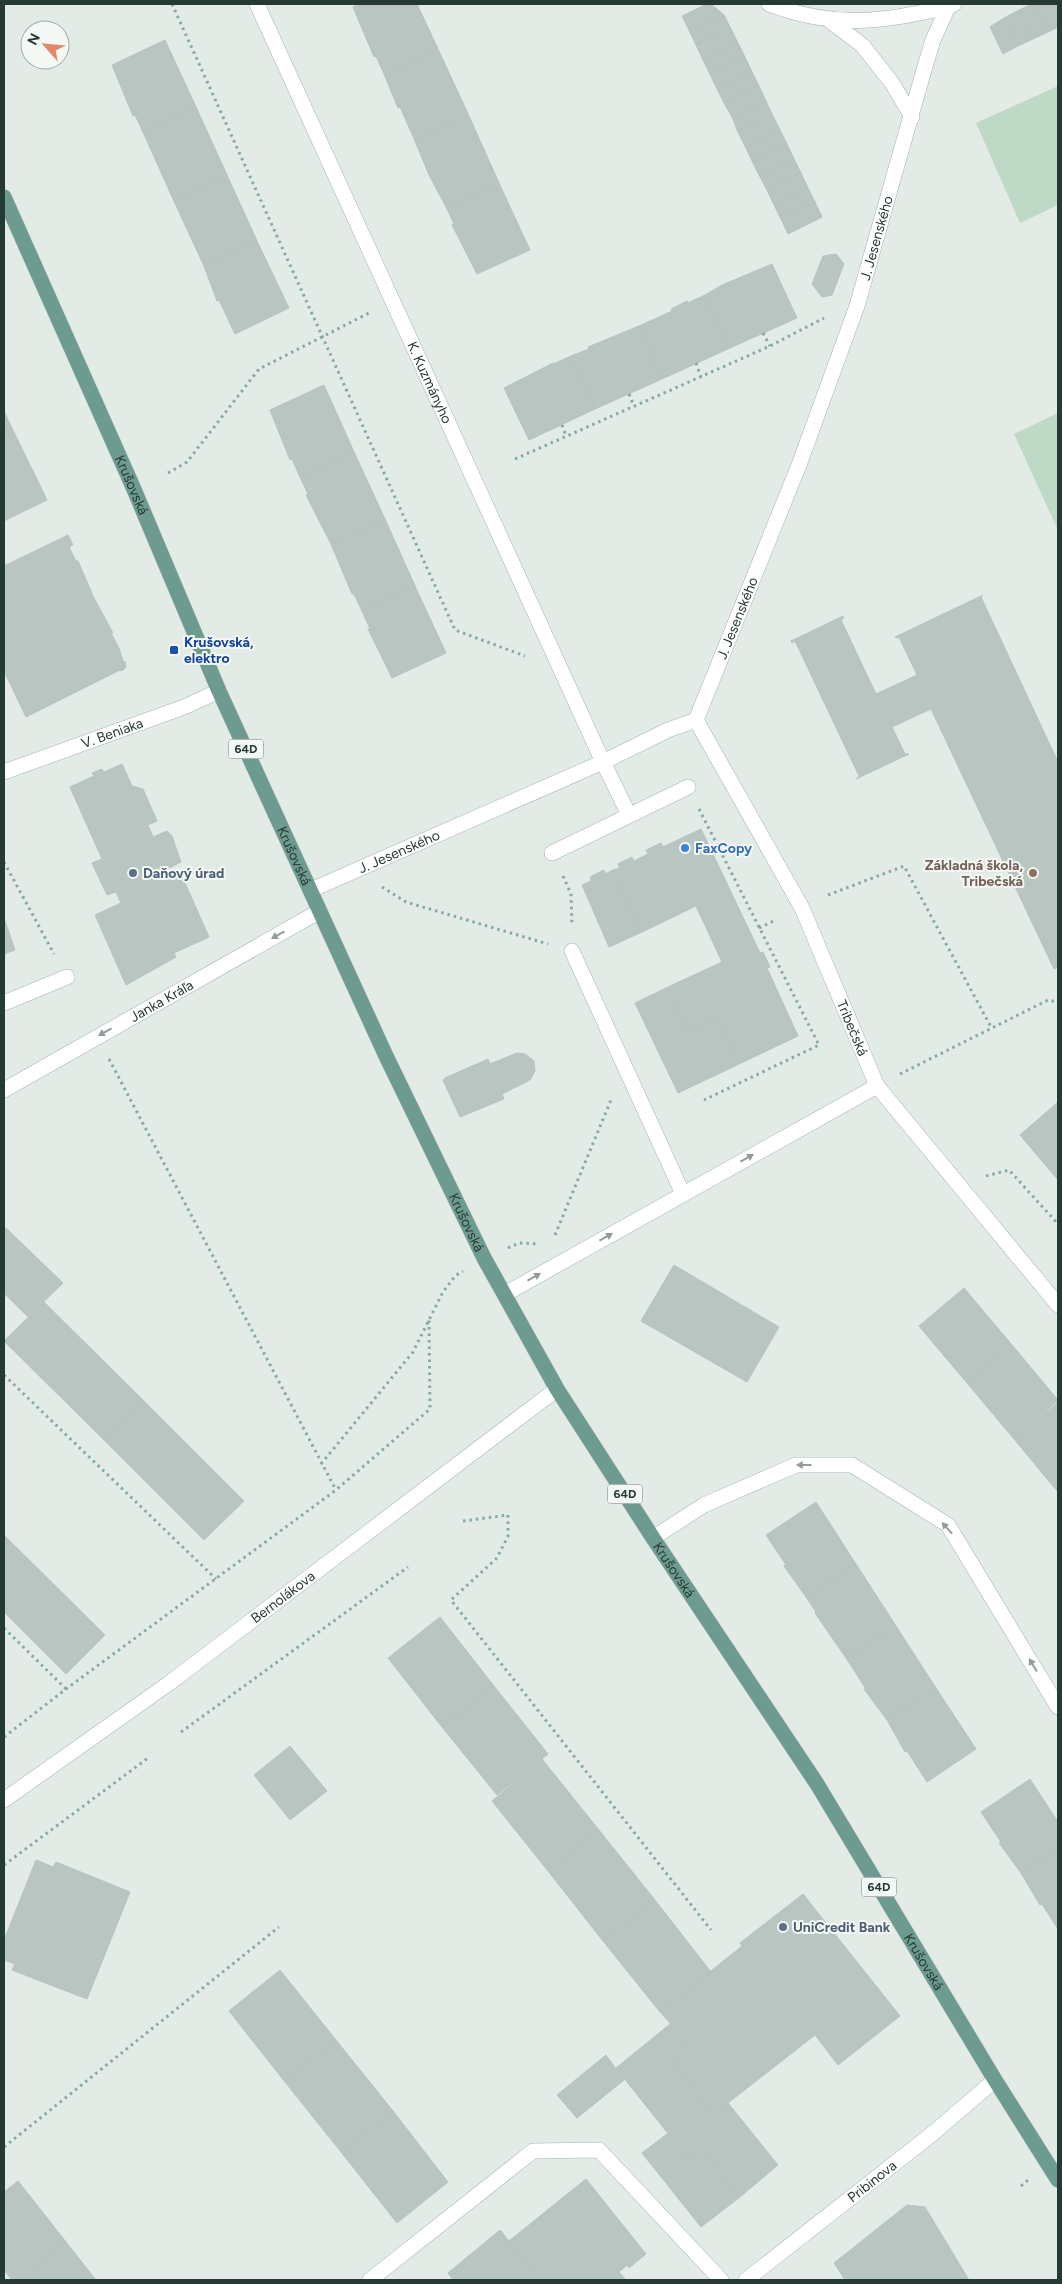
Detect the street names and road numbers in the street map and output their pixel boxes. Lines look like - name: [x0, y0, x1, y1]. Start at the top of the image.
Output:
- street label: J. Jesenského: [857, 194, 897, 282]
- street label: K. Kuzmányho: [403, 339, 455, 426]
- street label: Krušovská: [111, 453, 152, 517]
- street label: J. Jesenského: [713, 575, 762, 662]
- street label: V. Beniaka: [79, 714, 145, 752]
- road number: 64D: [228, 740, 264, 759]
- street label: Krušovská: [273, 824, 315, 888]
- street label: J. Jesenského: [356, 827, 442, 877]
- street label: Janka Kráľa: [127, 977, 196, 1026]
- street label: Tribečská: [833, 998, 871, 1059]
- street label: Krušovská: [445, 1190, 488, 1255]
- road number: 64D: [608, 1485, 642, 1504]
- street label: Krušovská: [649, 1539, 698, 1601]
- street label: Bernolákova: [248, 1568, 319, 1627]
- road number: 64D: [862, 1878, 896, 1896]
- street label: Krušovská: [900, 1931, 947, 1993]
- street label: Pribinova: [844, 2157, 900, 2206]

